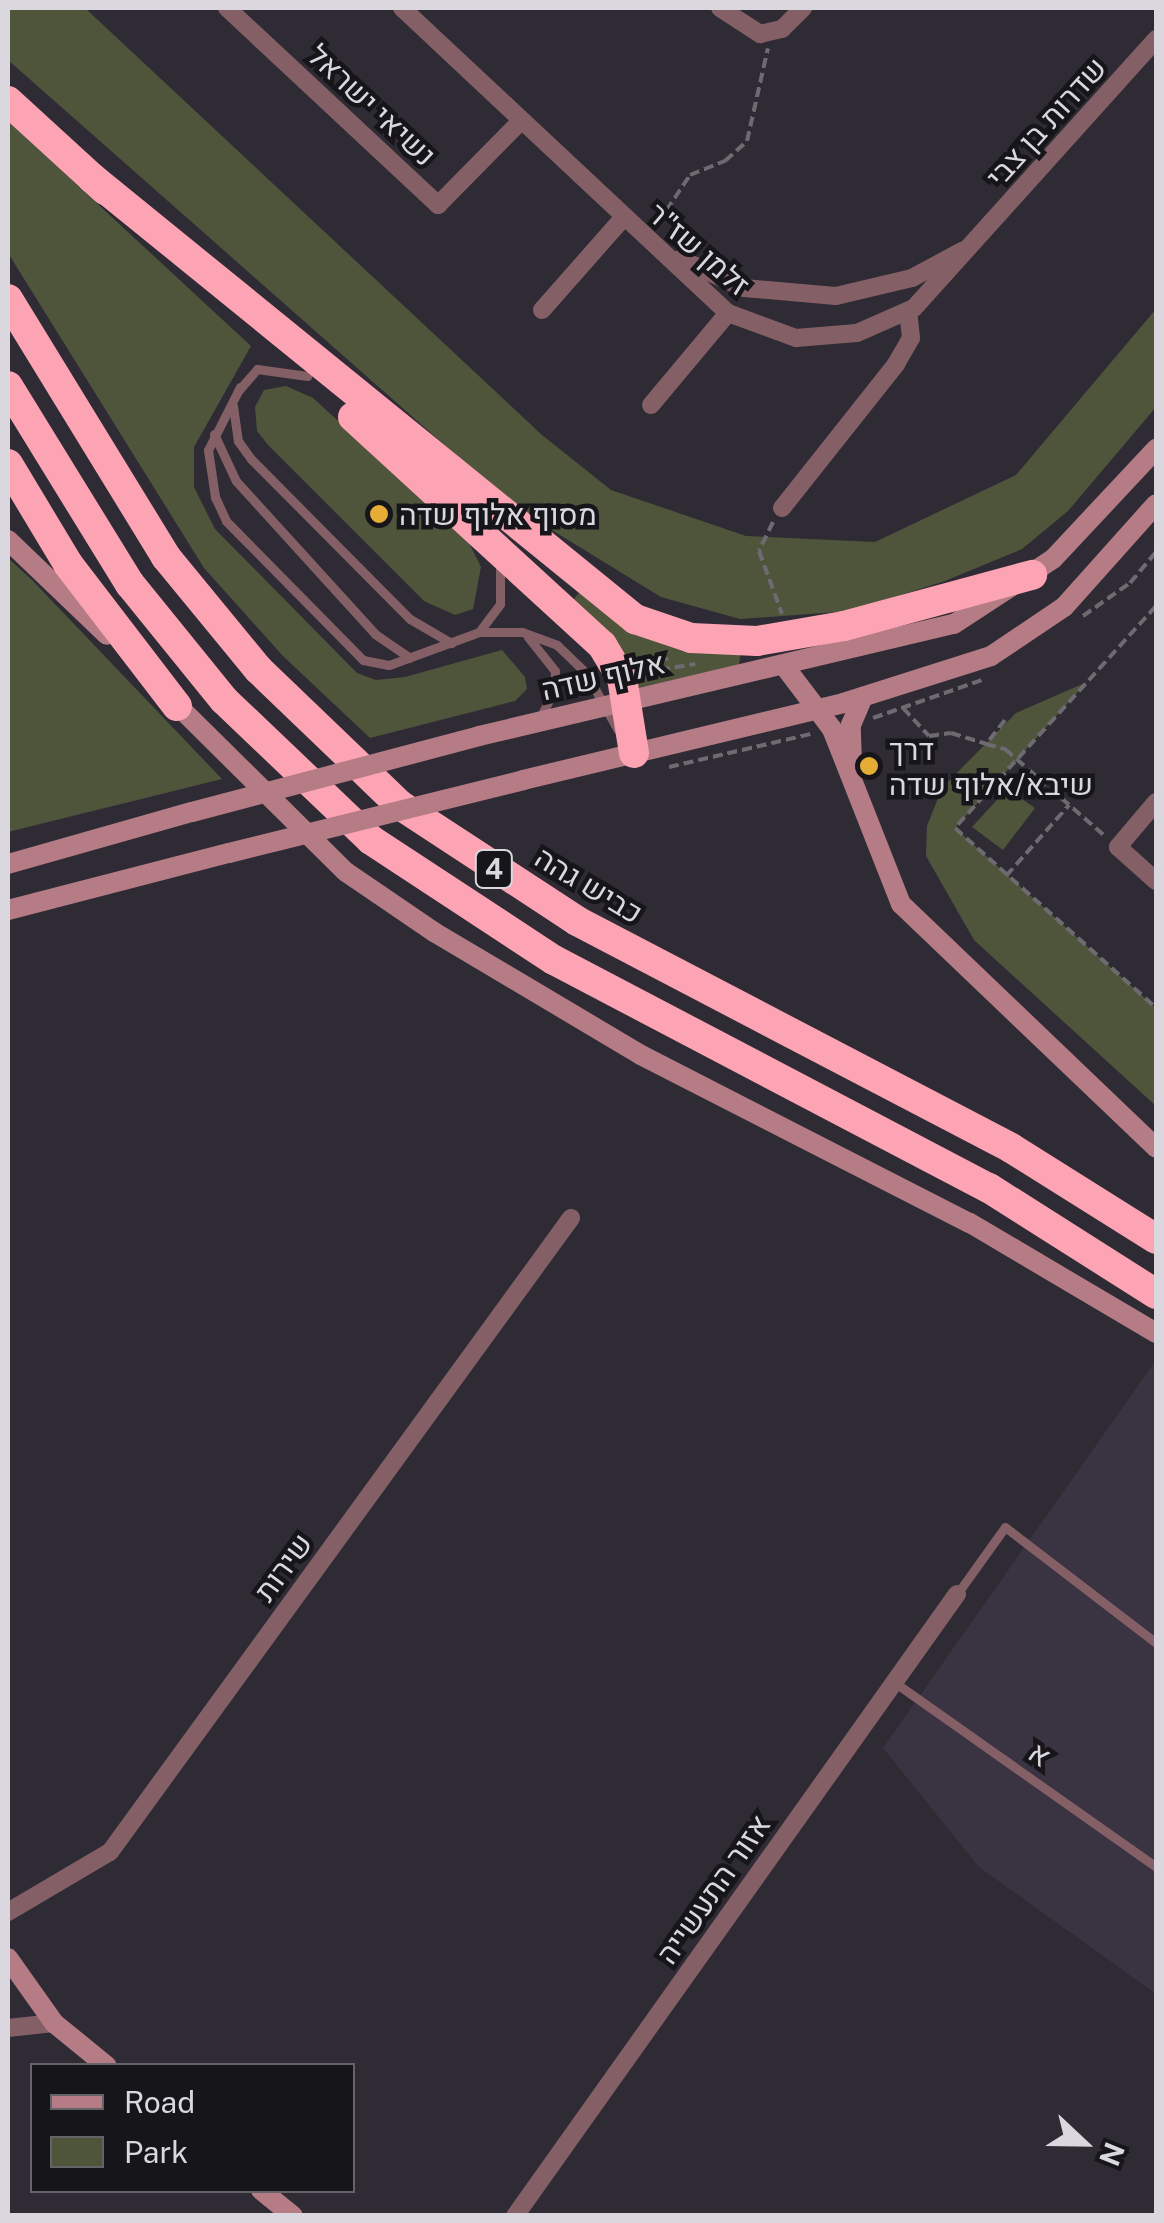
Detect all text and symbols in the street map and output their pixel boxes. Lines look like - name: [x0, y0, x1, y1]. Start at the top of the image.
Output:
- street label: נשיאי ישראל: [301, 37, 443, 173]
- street label: שדרות בן צבי: [978, 50, 1114, 194]
- street label: זלמן שז"ר: [641, 195, 757, 303]
- place label: מסוף אלוף שדה: [399, 496, 597, 532]
- marker: מסוף אלוף שדה: [368, 503, 390, 525]
- street label: אלוף שדה: [538, 644, 668, 708]
- place label: דרך שיבא/אלוף שדה: [889, 731, 1093, 802]
- marker: דרך שיבא/אלוף שדה: [858, 755, 880, 777]
- street label: כביש גהה: [529, 839, 649, 931]
- road number: 4: [474, 846, 514, 892]
- street label: שירות: [246, 1526, 320, 1608]
- street label: א: [1022, 1734, 1058, 1774]
- street label: אזור התעשייה: [648, 1807, 778, 1971]
- legend: [30, 2063, 355, 2193]
- text: Road: [124, 2084, 195, 2120]
- north arrow: [1034, 2093, 1134, 2193]
- text: Park: [124, 2134, 188, 2170]
- text: N: [1093, 2138, 1132, 2171]

